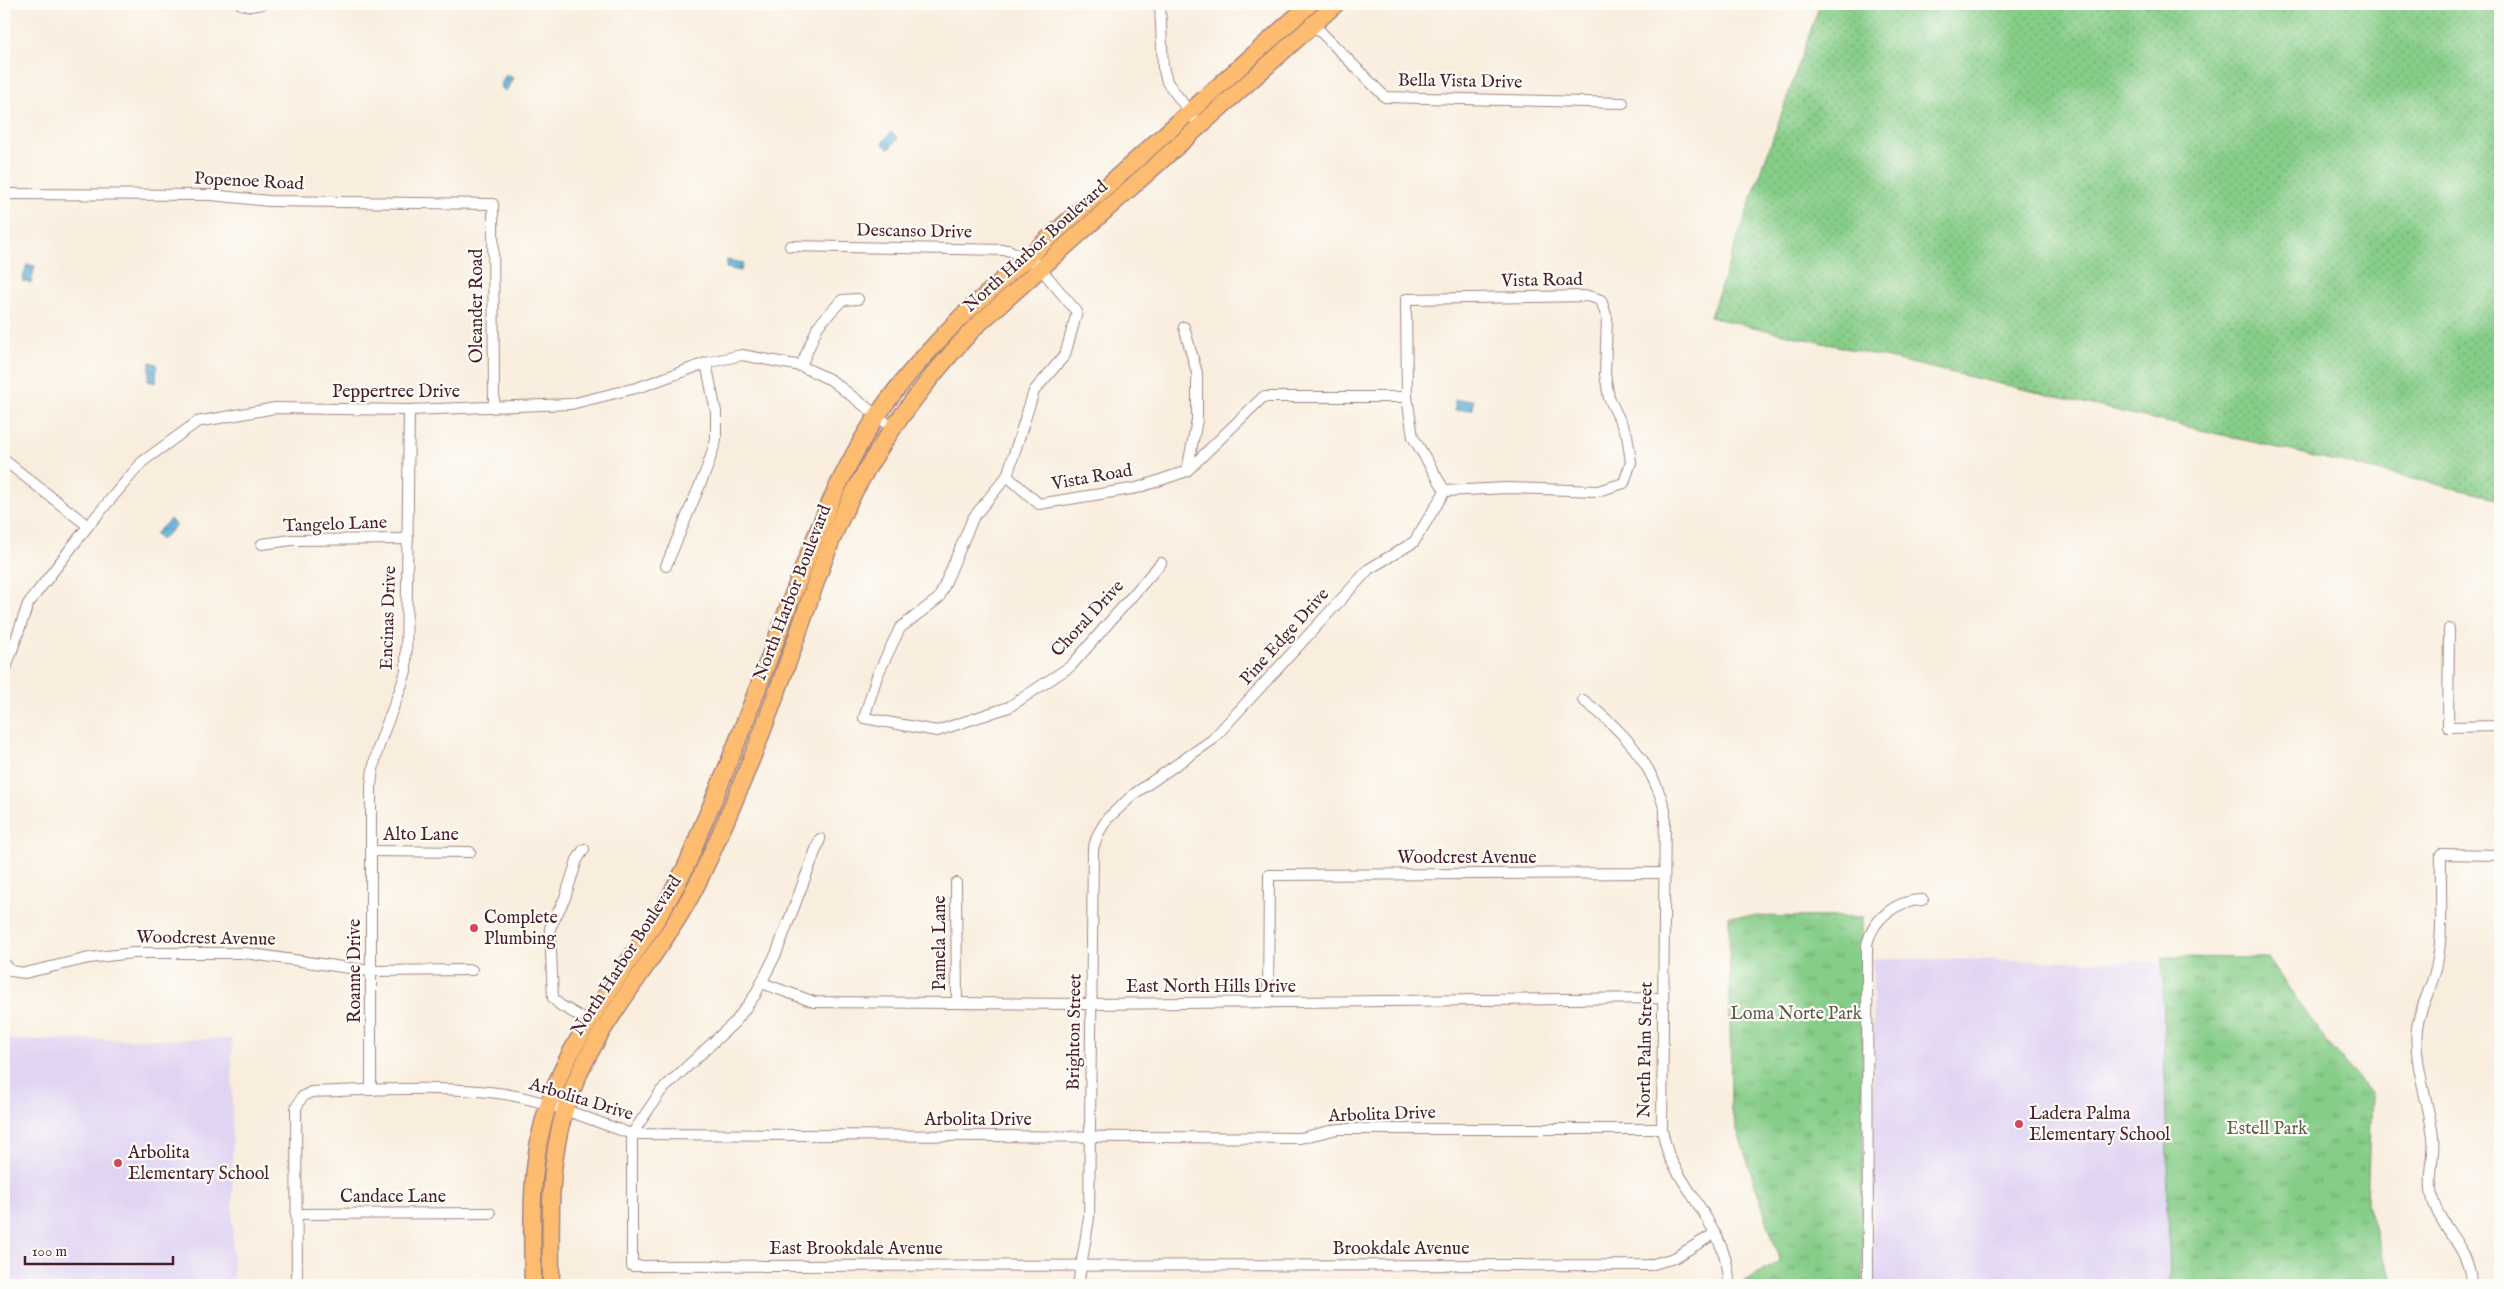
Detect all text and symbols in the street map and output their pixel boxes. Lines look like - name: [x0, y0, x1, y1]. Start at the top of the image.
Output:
- street label: Bella Vista Drive: [1398, 69, 1522, 95]
- street label: Popenoe Road: [193, 168, 305, 196]
- street label: North Harbor Boulevard: [959, 176, 1113, 318]
- street label: Descanso Drive: [856, 219, 972, 245]
- street label: Oleander Road: [466, 248, 489, 363]
- street label: Vista Road: [1500, 269, 1583, 293]
- street label: Peppertree Drive: [332, 381, 460, 404]
- street label: Vista Road: [1049, 460, 1135, 497]
- street label: North Harbor Boulevard: [749, 501, 837, 684]
- street label: Tangelo Lane: [283, 512, 387, 538]
- street label: Encinas Drive: [376, 566, 402, 670]
- street label: Choral Drive: [1046, 576, 1130, 662]
- street label: Pine Edge Drive: [1235, 584, 1335, 690]
- street label: Alto Lane: [382, 824, 459, 847]
- street label: Woodcrest Avenue: [1397, 847, 1537, 870]
- street label: North Harbor Boulevard: [567, 871, 688, 1041]
- street label: Pamela Lane: [929, 895, 952, 991]
- place label: Complete Plumbing: [484, 907, 558, 951]
- street label: Roanne Drive: [344, 919, 367, 1023]
- marker: Complete Plumbing: [468, 922, 480, 934]
- street label: Woodcrest Avenue: [136, 926, 276, 952]
- street label: Brighton Street: [1062, 973, 1088, 1091]
- street label: East North Hills Drive: [1126, 976, 1296, 999]
- street label: North Palm Street: [1633, 982, 1659, 1118]
- park label: Loma Norte Park: [1730, 1003, 1862, 1026]
- street label: Arbolita Drive: [525, 1073, 636, 1127]
- street label: Arbolita Drive: [1327, 1102, 1436, 1128]
- place label: Ladera Palma Elementary School: [2029, 1103, 2170, 1147]
- street label: Arbolita Drive: [923, 1109, 1032, 1132]
- marker: Ladera Palma Elementary School: [2013, 1118, 2025, 1130]
- park label: Estell Park: [2226, 1118, 2308, 1141]
- place label: Arbolita Elementary School: [127, 1142, 269, 1186]
- marker: Arbolita Elementary School: [112, 1157, 124, 1169]
- street label: Candace Lane: [340, 1186, 446, 1209]
- scale bar: [25, 1234, 172, 1266]
- street label: East Brookdale Avenue: [769, 1238, 943, 1261]
- street label: Brookdale Avenue: [1333, 1238, 1469, 1261]
- text: 100 m: [32, 1242, 68, 1261]

